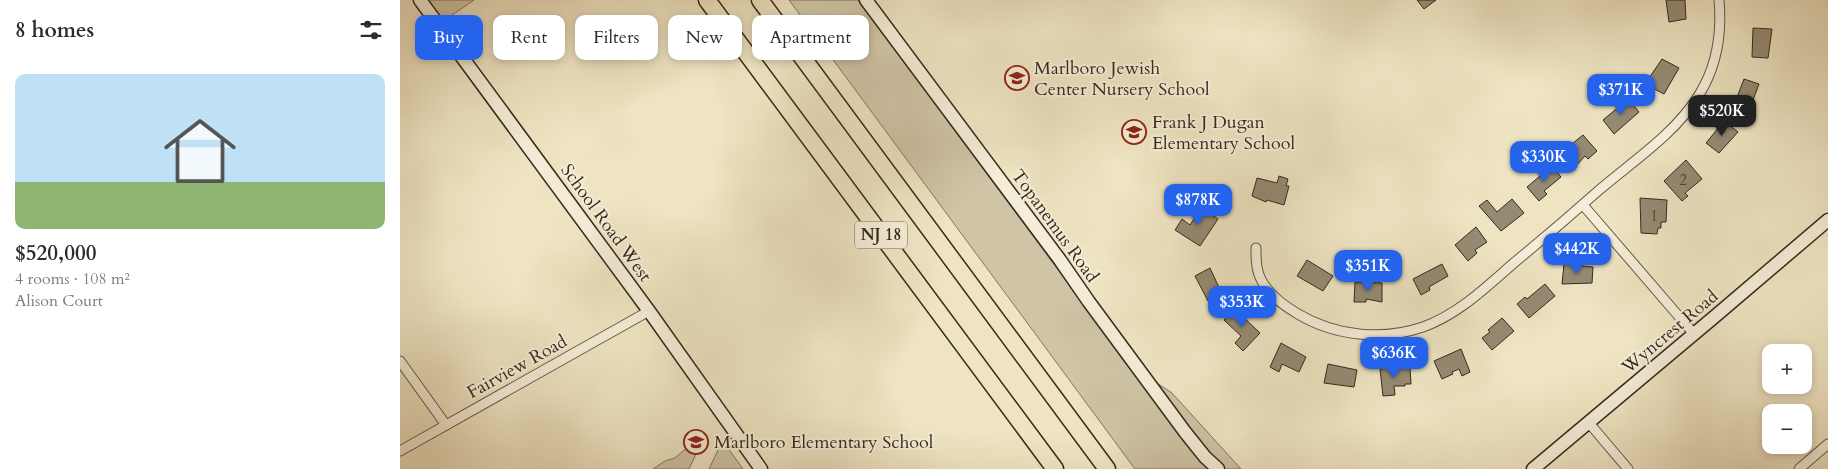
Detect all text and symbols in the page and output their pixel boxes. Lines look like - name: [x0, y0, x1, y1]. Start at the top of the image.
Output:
- chip: Buy: [415, 15, 483, 60]
- chip: Rent: [493, 15, 565, 60]
- chip: Filters: [575, 15, 658, 60]
- chip: New: [668, 15, 742, 60]
- chip: Apartment: [752, 15, 869, 60]
- text: 8 homes: [15, 16, 94, 45]
- icon: filters: [357, 16, 385, 44]
- place label: Marlboro Jewish Center Nursery School: [1034, 56, 1210, 102]
- school or university icon: Marlboro Jewish Center Nursery School: [1004, 65, 1030, 91]
- pin: $371K: [1586, 74, 1656, 116]
- text: $371K: [1598, 79, 1644, 101]
- pin: $520K: [1687, 94, 1757, 137]
- text: $520K: [1699, 100, 1745, 122]
- icon: home: [155, 106, 245, 196]
- place label: Frank J Dugan Elementary School: [1152, 110, 1295, 156]
- school or university icon: Frank J Dugan Elementary School: [1121, 119, 1147, 145]
- pin: $330K: [1509, 140, 1579, 183]
- text: $330K: [1521, 146, 1567, 168]
- street label: School Road West: [555, 159, 657, 287]
- street label: Topanemus Road: [1005, 164, 1105, 288]
- house number: 2: [1679, 170, 1687, 190]
- pin: $878K: [1163, 184, 1233, 226]
- text: $878K: [1175, 189, 1221, 211]
- house number: 1: [1650, 206, 1658, 226]
- road number: NJ 18: [855, 222, 907, 248]
- pin: $442K: [1542, 232, 1612, 275]
- text: $442K: [1554, 238, 1600, 260]
- text: $520,000: [15, 239, 96, 268]
- pin: $351K: [1333, 250, 1403, 292]
- text: $351K: [1345, 255, 1391, 277]
- text: 4 rooms · 108 m²: [15, 268, 130, 290]
- street label: Wyncrest Road: [1616, 284, 1724, 380]
- pin: $353K: [1207, 286, 1277, 328]
- text: Alison Court: [15, 290, 103, 312]
- text: $353K: [1219, 291, 1265, 313]
- street label: Fairview Road: [462, 329, 572, 405]
- pin: $636K: [1359, 336, 1429, 379]
- text: $636K: [1371, 342, 1417, 364]
- map controls: [1762, 344, 1812, 454]
- button: +: [1762, 344, 1812, 394]
- button: −: [1762, 404, 1812, 454]
- school or university icon: Marlboro Elementary School: [683, 429, 709, 455]
- place label: Marlboro Elementary School: [714, 430, 934, 455]

